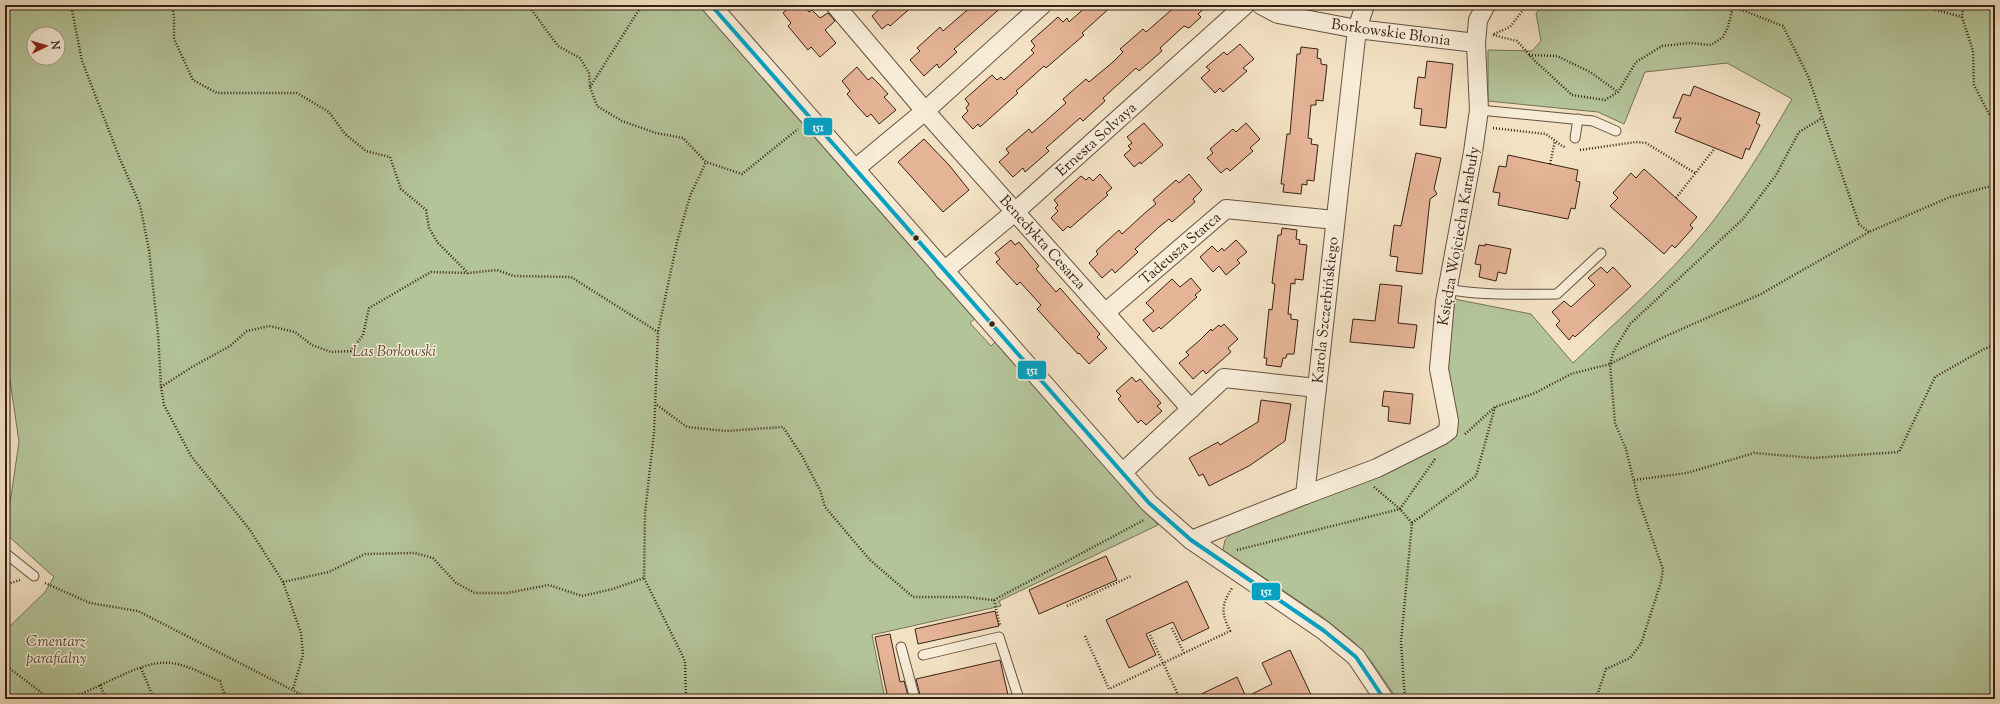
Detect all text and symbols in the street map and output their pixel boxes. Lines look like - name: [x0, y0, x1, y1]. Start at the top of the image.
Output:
- street label: Borkowskie Błonia: [1330, 15, 1452, 52]
- north arrow: [26, 26, 66, 66]
- text: N: [47, 39, 63, 51]
- street label: Ernesta Solvaya: [1052, 98, 1142, 182]
- line badge: 151: [803, 117, 833, 136]
- text: 151: [811, 120, 824, 136]
- street label: Księdza Wojciecha Karabuły: [1433, 144, 1486, 328]
- street label: Benedykta Cesarza: [994, 191, 1090, 295]
- street label: Tadeusza Starca: [1136, 208, 1226, 290]
- unlabelled marker: [911, 233, 921, 243]
- street label: Karola Szczerbińskiego: [1308, 236, 1345, 384]
- unlabelled marker: [987, 319, 997, 329]
- park label: Las Borkowski: [352, 342, 436, 363]
- line badge: 151: [1017, 360, 1047, 380]
- text: 151: [1025, 363, 1038, 379]
- line badge: 151: [1251, 582, 1281, 601]
- text: 151: [1259, 584, 1272, 600]
- park label: Cmentarz parafialny: [26, 632, 86, 670]

